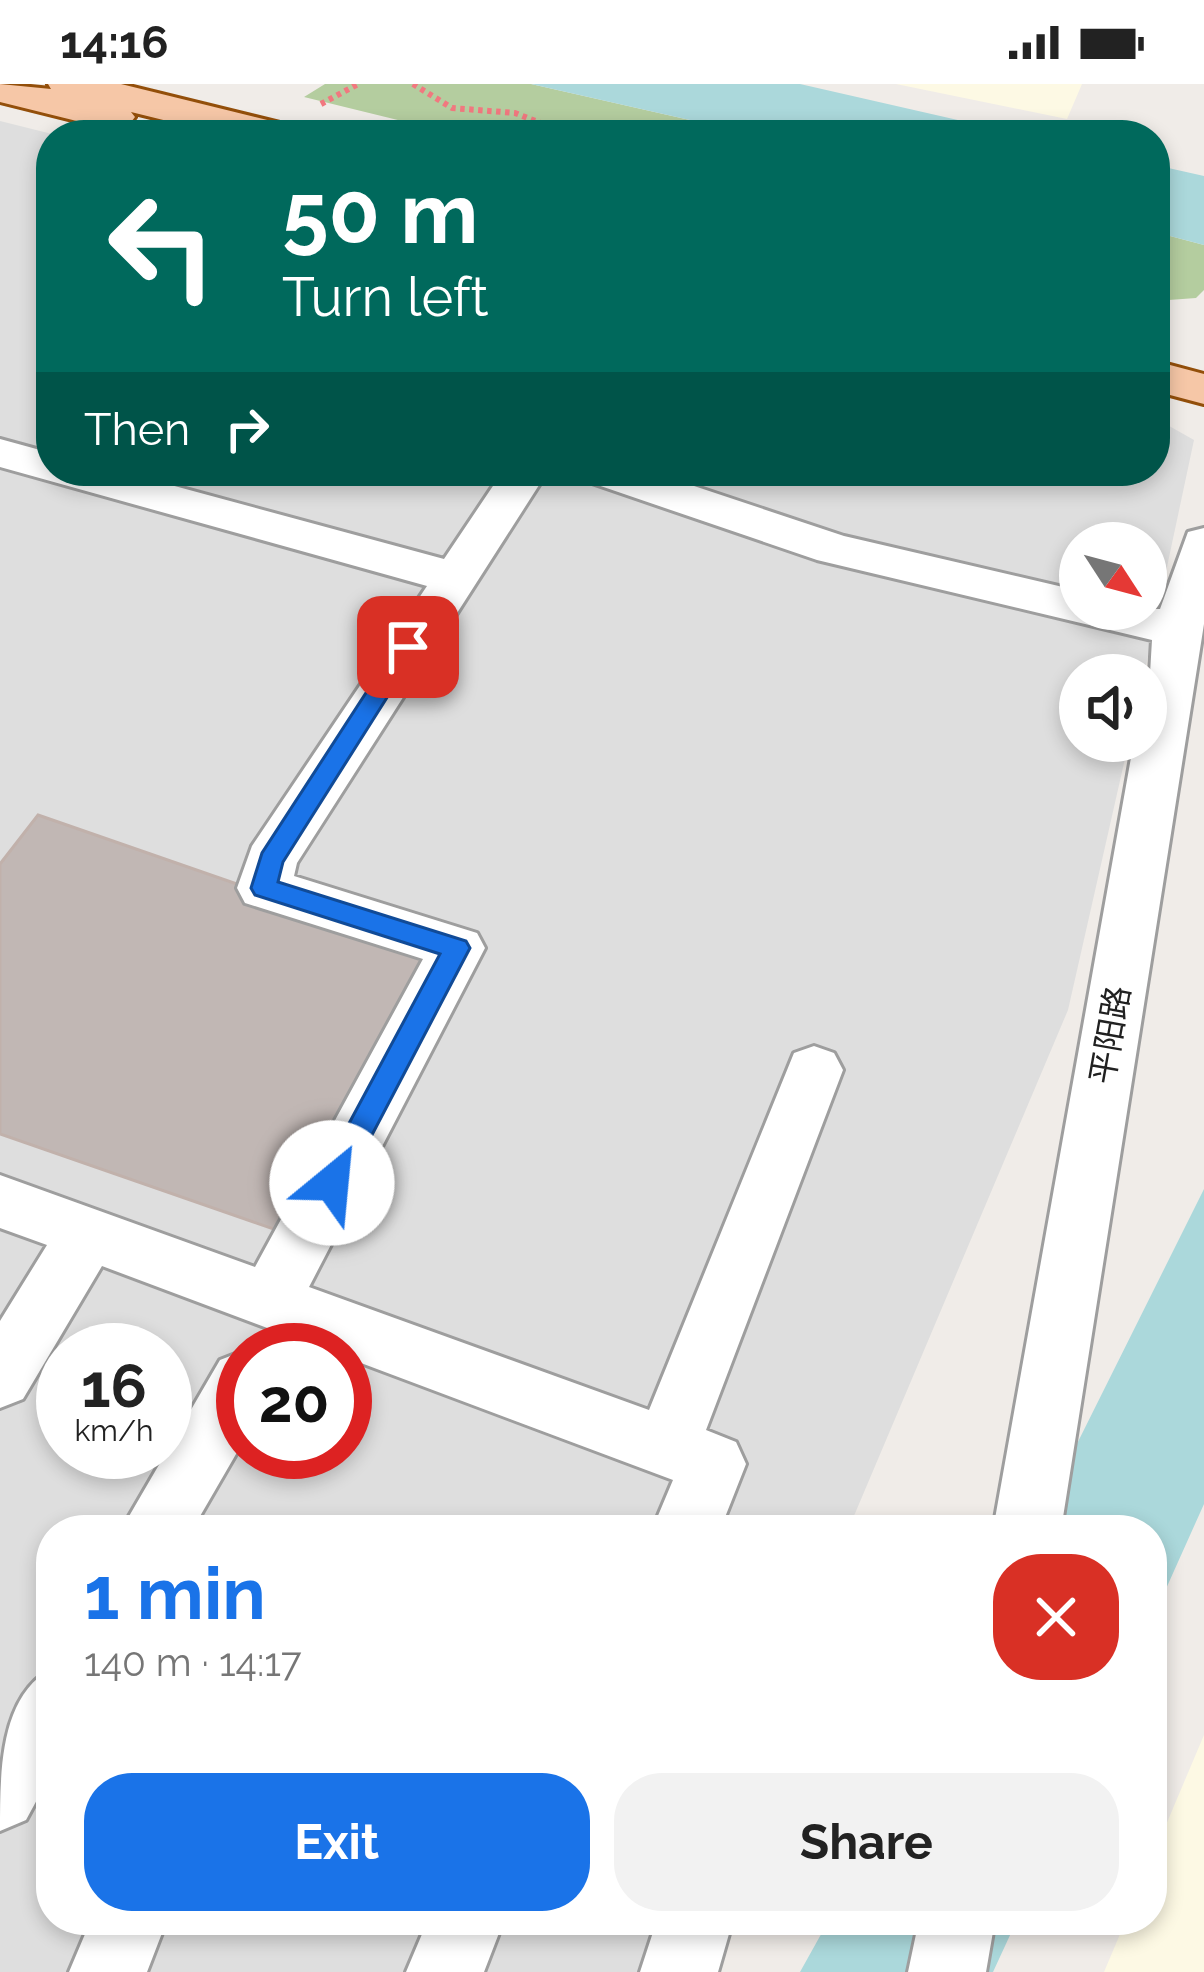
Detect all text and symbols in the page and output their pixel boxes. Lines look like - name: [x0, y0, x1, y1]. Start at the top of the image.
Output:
- text: 14:16: [60, 16, 169, 69]
- text: 50 m: [282, 164, 478, 263]
- icon: left: [84, 168, 240, 324]
- text: Turn left: [282, 265, 489, 329]
- icon: right: [214, 396, 280, 462]
- text: Then: [84, 403, 190, 456]
- north arrow: [1059, 522, 1167, 630]
- map controls: [1059, 522, 1167, 762]
- pin: [357, 596, 459, 698]
- icon: arrive: [375, 614, 441, 680]
- button: sound: [1059, 654, 1167, 762]
- street label: 平阳路: [1082, 983, 1138, 1087]
- position arrow: [269, 1120, 395, 1246]
- speed limit sign: 20: [216, 1323, 372, 1479]
- text: 16: [81, 1351, 147, 1421]
- text: km/h: [74, 1413, 154, 1448]
- text: 1 min: [84, 1551, 266, 1636]
- button: close: [993, 1554, 1119, 1680]
- text: 140 m · 14:17: [84, 1639, 302, 1685]
- button: Exit: [84, 1773, 590, 1911]
- button: Share: [614, 1773, 1119, 1911]

